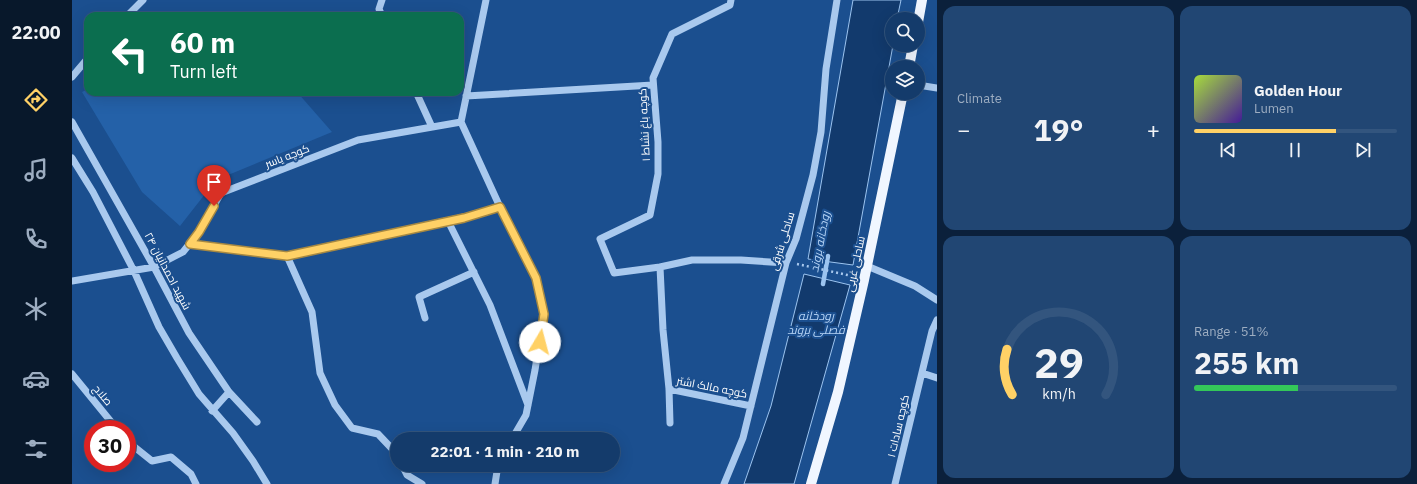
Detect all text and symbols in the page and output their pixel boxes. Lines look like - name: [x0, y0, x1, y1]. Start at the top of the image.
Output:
- map controls: [885, 12, 925, 100]
- button: search: [885, 12, 925, 52]
- text: 22:00: [11, 21, 61, 44]
- text: 60 m: [170, 24, 235, 61]
- icon: left: [104, 28, 156, 80]
- text: Turn left: [170, 60, 238, 83]
- button: layers: [885, 60, 925, 100]
- text: Golden Hour: [1254, 81, 1342, 100]
- icon: directions: [22, 86, 50, 114]
- street label: کوچه باغ نشاط ۱: [635, 88, 654, 162]
- text: Climate: [957, 90, 1002, 107]
- text: Lumen: [1254, 100, 1294, 117]
- text: 19°: [1033, 110, 1084, 149]
- text: −: [957, 115, 970, 144]
- text: +: [1147, 115, 1160, 144]
- icon: previous: [1217, 139, 1239, 161]
- icon: pause: [1284, 139, 1306, 161]
- icon: next: [1352, 139, 1374, 161]
- street label: کوچه یاسر: [262, 141, 311, 171]
- icon: music: [22, 156, 50, 184]
- pin: [197, 165, 231, 206]
- icon: arrive: [203, 171, 225, 193]
- water label: رودخانه بروند: [806, 209, 833, 274]
- street label: ساحلی شرقی: [766, 210, 798, 272]
- icon: phone: [22, 225, 50, 253]
- street label: شهید احمدانیان ۲۴: [142, 230, 194, 312]
- street label: ساحلی غربی: [842, 235, 868, 293]
- icon: climate: [22, 295, 50, 323]
- water label: رودخانه فصلی بروند: [787, 308, 846, 337]
- position arrow: [519, 321, 561, 363]
- text: Range · 51%: [1194, 323, 1268, 340]
- text: 29: [1034, 335, 1083, 389]
- text: 255 km: [1194, 343, 1299, 382]
- icon: car: [22, 365, 50, 393]
- street label: کوچه مالک اشتر: [674, 373, 749, 401]
- street label: صلاح: [90, 382, 116, 409]
- text: km/h: [1042, 384, 1075, 403]
- street label: کوچه سادات ۱: [884, 393, 912, 459]
- speed limit sign: 30: [84, 420, 136, 472]
- icon: filters: [22, 435, 50, 463]
- text: 22:01 · 1 min · 210 m: [431, 442, 579, 461]

